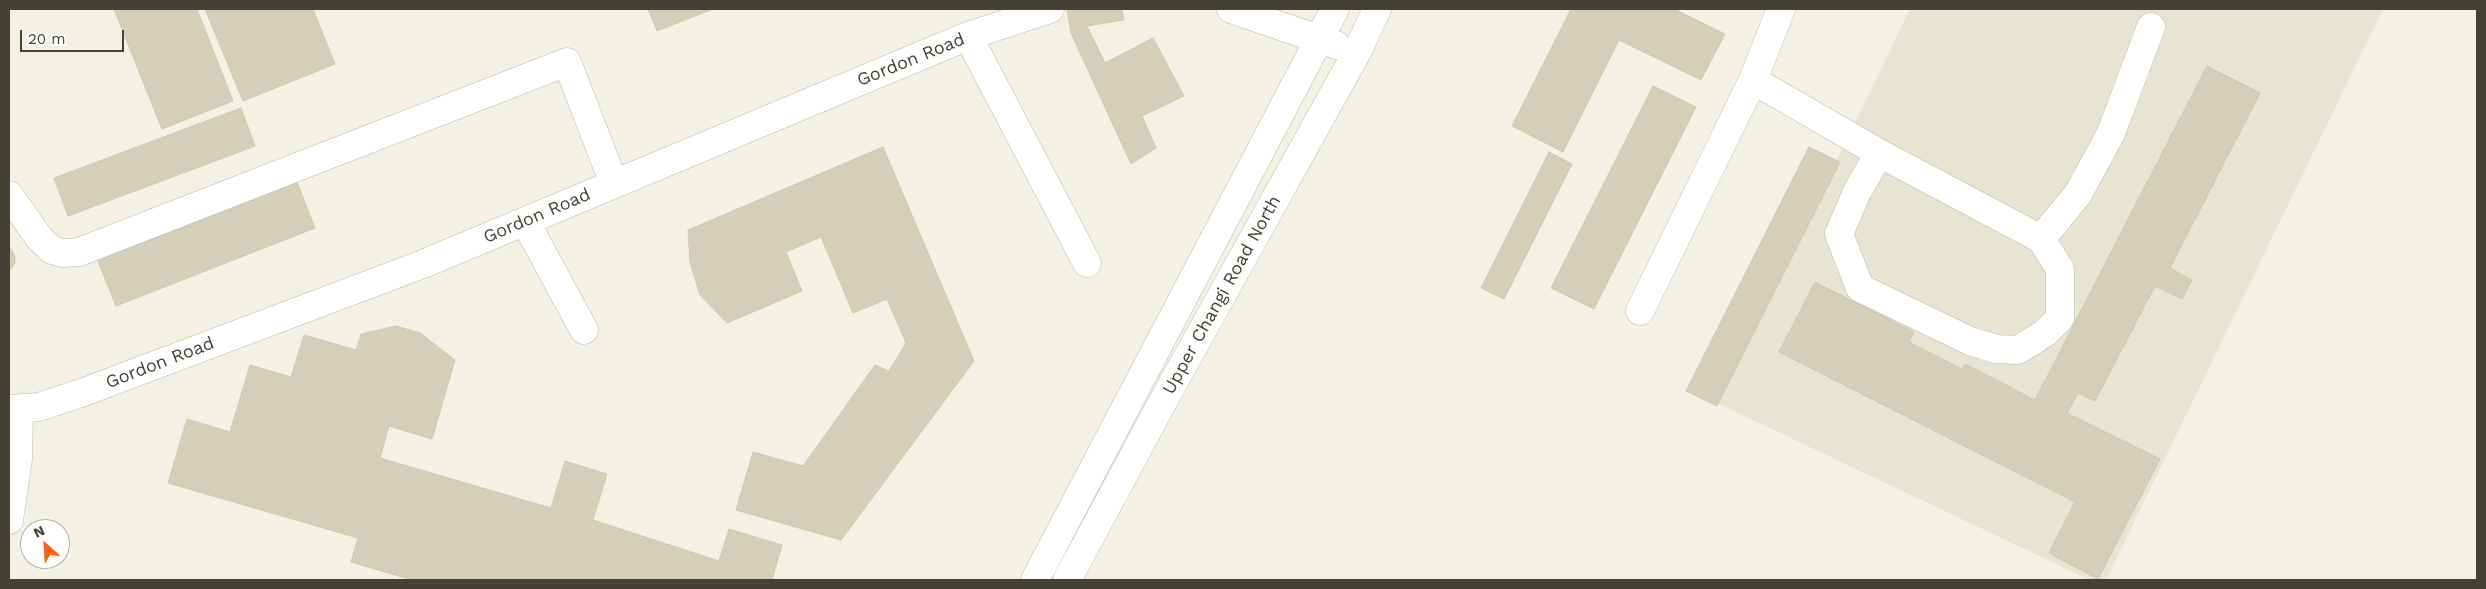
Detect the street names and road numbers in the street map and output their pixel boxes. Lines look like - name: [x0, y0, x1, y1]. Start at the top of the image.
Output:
- street label: Gordon Road: [854, 29, 968, 91]
- street label: Gordon Road: [480, 184, 594, 248]
- street label: Upper Changi Road North: [1158, 192, 1286, 398]
- street label: Gordon Road: [103, 332, 217, 394]

